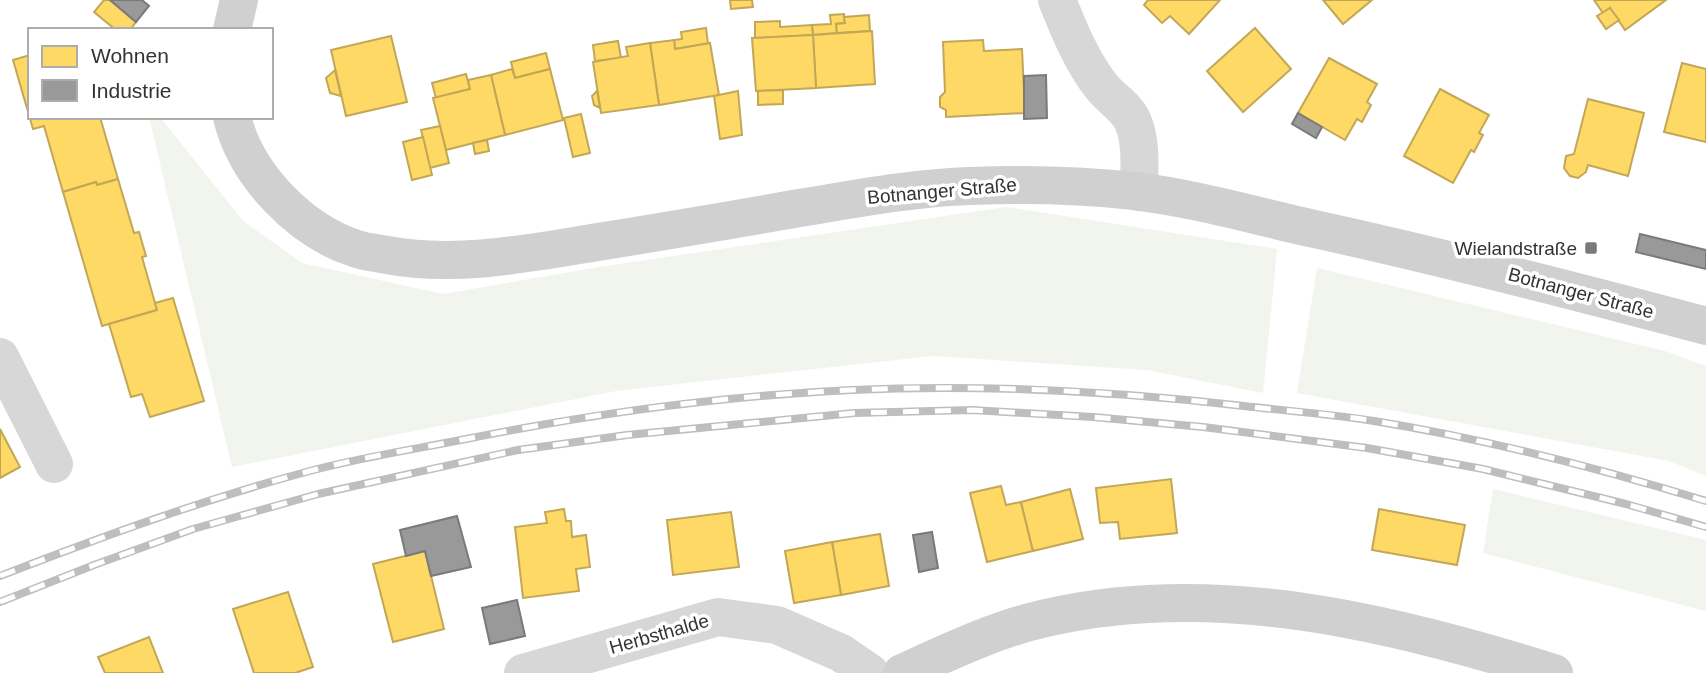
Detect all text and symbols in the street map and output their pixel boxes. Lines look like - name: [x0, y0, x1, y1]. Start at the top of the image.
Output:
- legend: [28, 28, 273, 119]
- text: Wohnen: [91, 44, 169, 67]
- text: Industrie: [91, 79, 172, 102]
- street label: Botnanger Straße: [866, 174, 1018, 208]
- place label: Wielandstraße: [1455, 238, 1577, 259]
- marker: Wielandstraße: [1583, 240, 1599, 256]
- street label: Botnanger Straße: [1506, 263, 1656, 323]
- street label: Herbsthalde: [607, 610, 711, 658]

